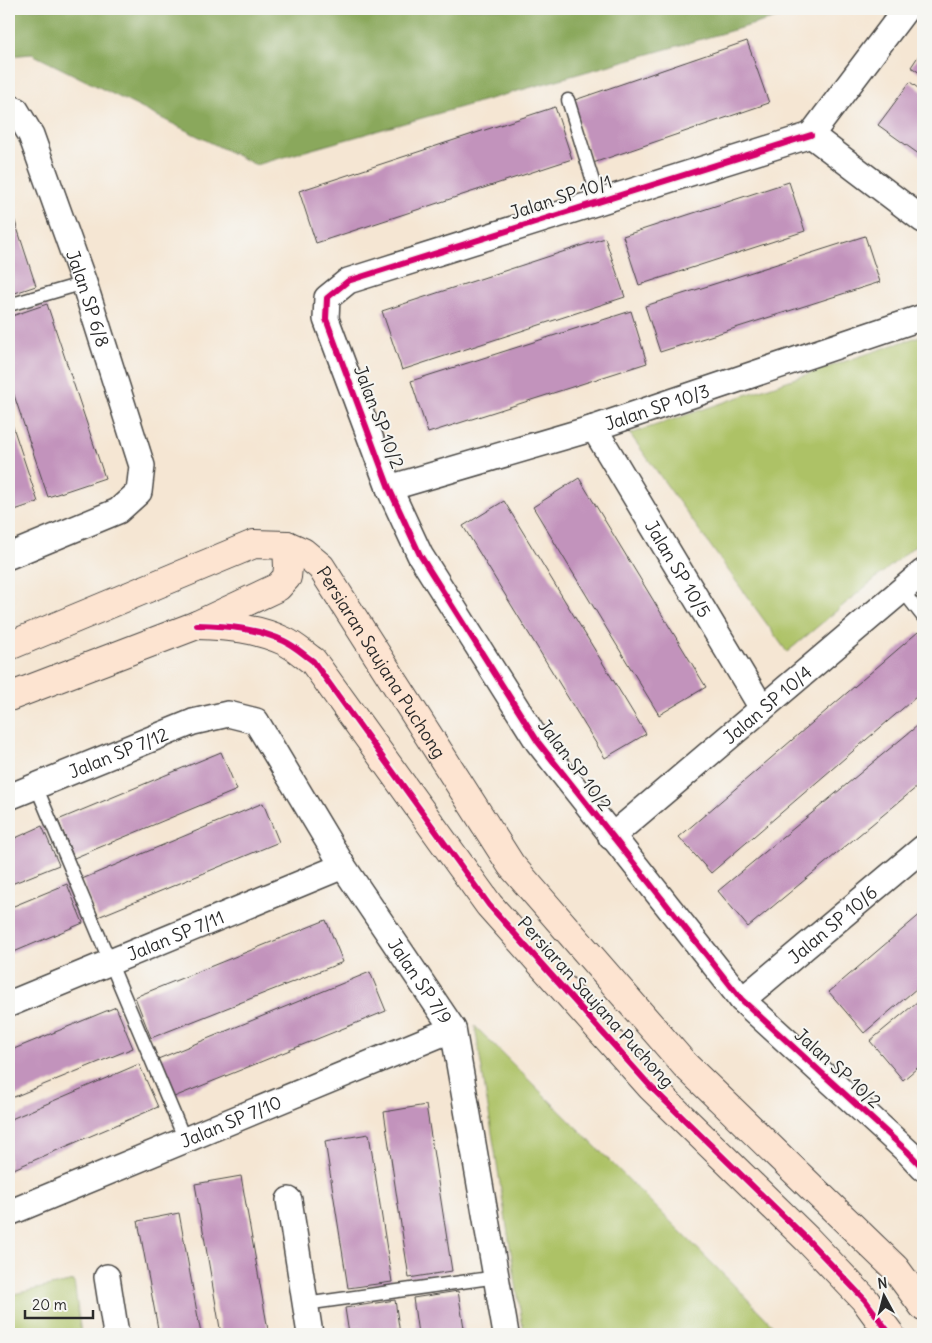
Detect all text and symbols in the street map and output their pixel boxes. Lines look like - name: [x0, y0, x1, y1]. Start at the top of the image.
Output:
- street label: Jalan SP 10/1: [507, 170, 615, 224]
- street label: Jalan SP 6/8: [62, 247, 115, 350]
- street label: Jalan SP 10/2: [349, 362, 409, 472]
- street label: Jalan SP 10/3: [602, 378, 712, 435]
- street label: Jalan SP 10/5: [640, 516, 716, 621]
- street label: Persiaran Saujana Puchong: [312, 562, 451, 762]
- street label: Jalan SP 10/4: [718, 660, 816, 748]
- street label: Jalan SP 10/2: [533, 715, 617, 815]
- street label: Jalan SP 7/12: [65, 722, 172, 783]
- street label: Jalan SP 10/6: [783, 880, 882, 968]
- street label: Jalan SP 7/11: [123, 905, 227, 966]
- street label: Persiaran Saujana Puchong: [513, 911, 679, 1093]
- street label: Jalan SP 7/9: [383, 933, 458, 1028]
- street label: Jalan SP 10/2: [790, 1023, 886, 1113]
- street label: Jalan SP 7/10: [177, 1090, 285, 1152]
- north arrow: [860, 1270, 910, 1320]
- text: N: [877, 1274, 888, 1293]
- scale bar: [25, 1288, 92, 1320]
- text: 20 m: [32, 1295, 67, 1314]

